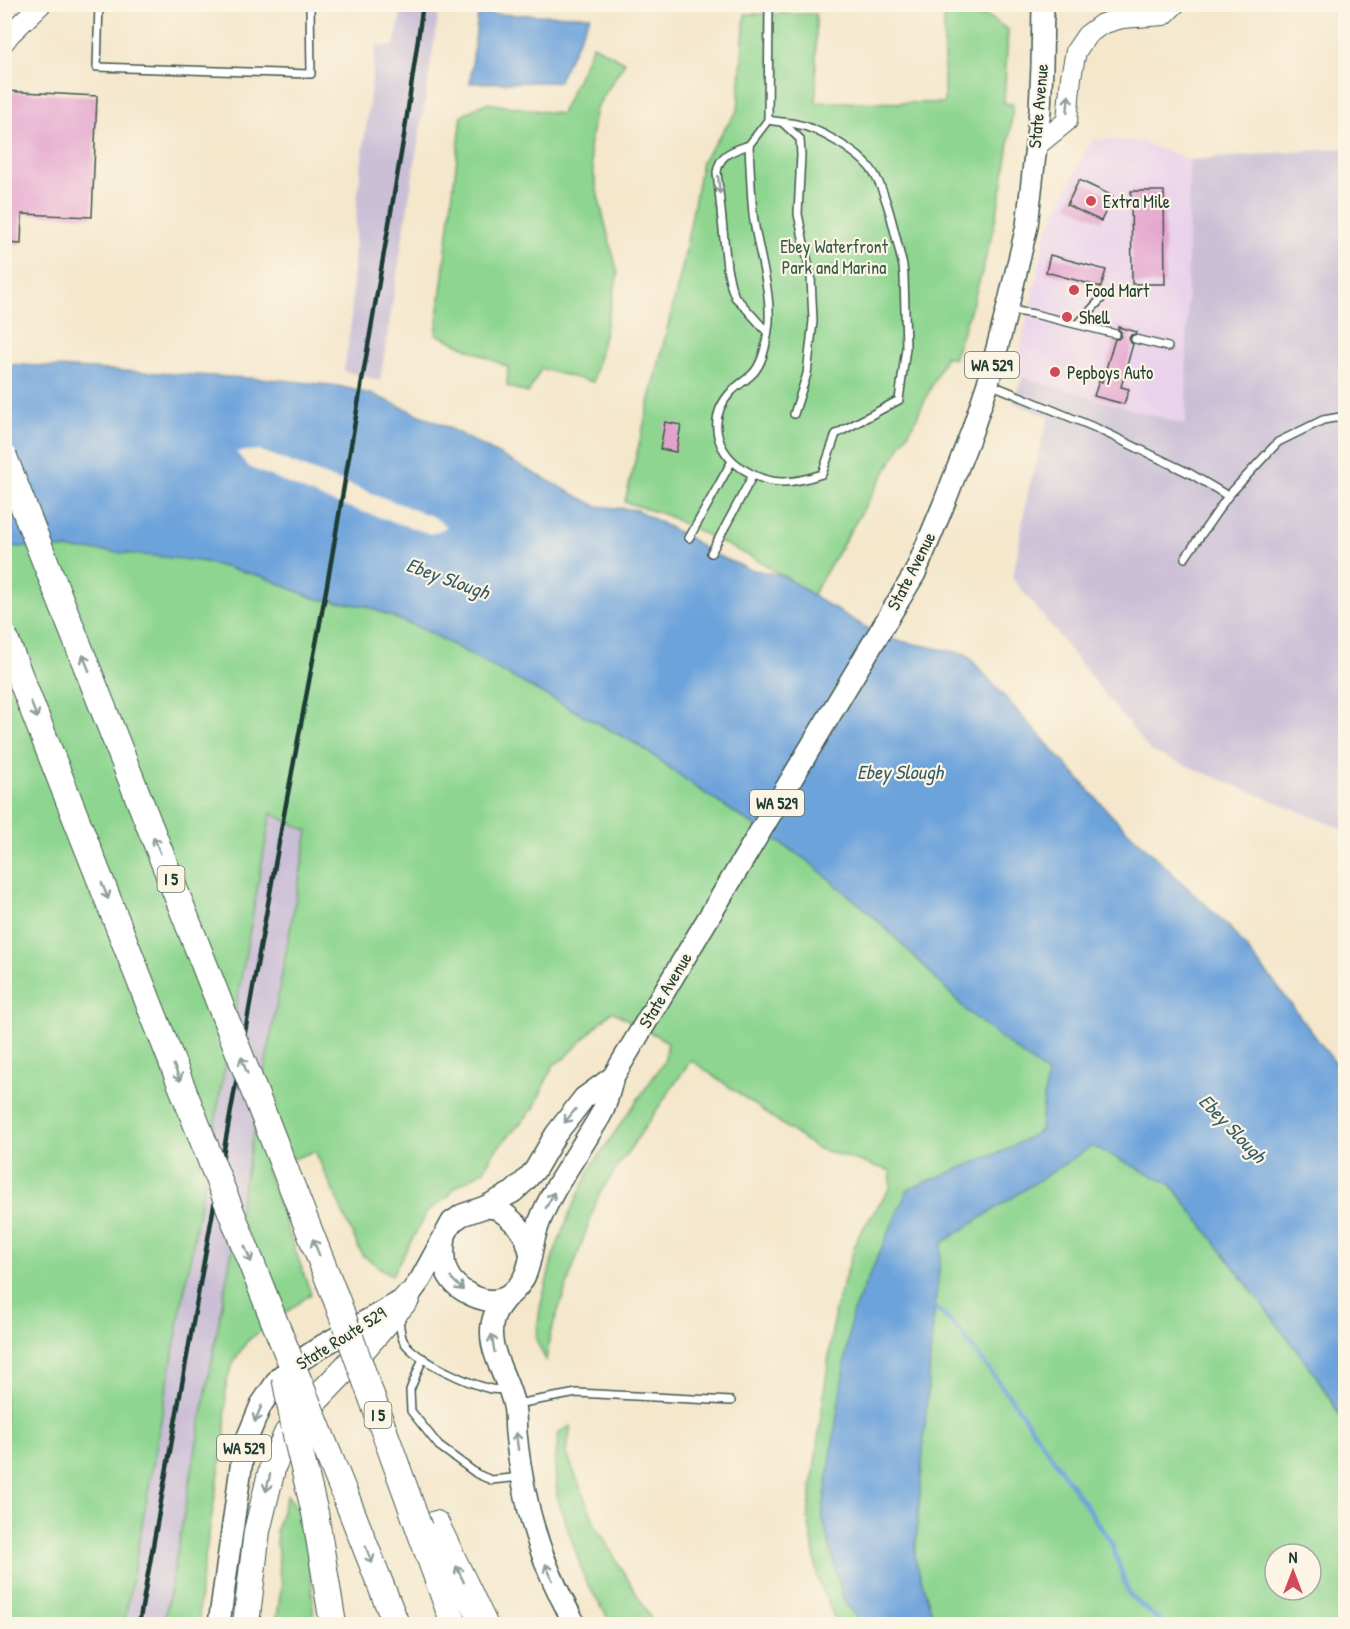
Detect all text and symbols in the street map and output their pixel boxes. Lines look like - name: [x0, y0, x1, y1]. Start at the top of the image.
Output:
- street label: State Avenue: [1022, 63, 1054, 149]
- one-way arrow: [1063, 94, 1074, 114]
- one-way arrow: [714, 175, 725, 195]
- place label: Extra Mile: [1103, 189, 1170, 214]
- marker: Extra Mile: [1084, 194, 1098, 208]
- park label: Ebey Waterfront Park and Marina: [780, 234, 889, 280]
- place label: Food Mart: [1085, 278, 1150, 303]
- marker: Food Mart: [1067, 283, 1081, 297]
- place label: Shell: [1079, 305, 1110, 330]
- marker: Shell: [1060, 310, 1074, 324]
- road number: WA 529: [965, 352, 1019, 378]
- place label: Pepboys Auto: [1067, 360, 1153, 385]
- marker: Pepboys Auto: [1048, 365, 1062, 379]
- street label: State Avenue: [881, 528, 941, 614]
- water label: Ebey Slough: [403, 551, 495, 607]
- one-way arrow: [80, 654, 91, 673]
- one-way arrow: [29, 700, 40, 719]
- water label: Ebey Slough: [857, 758, 945, 786]
- road number: WA 529: [750, 790, 804, 816]
- one-way arrow: [151, 836, 162, 854]
- road number: I 5: [158, 866, 184, 892]
- one-way arrow: [100, 881, 111, 900]
- street label: State Avenue: [632, 947, 698, 1033]
- one-way arrow: [238, 1056, 249, 1075]
- one-way arrow: [172, 1063, 183, 1081]
- water label: Ebey Slough: [1193, 1088, 1274, 1170]
- one-way arrow: [563, 1108, 576, 1124]
- one-way arrow: [545, 1192, 556, 1210]
- one-way arrow: [309, 1238, 320, 1256]
- one-way arrow: [243, 1244, 254, 1263]
- one-way arrow: [450, 1276, 464, 1291]
- street label: State Route 529: [291, 1300, 391, 1376]
- one-way arrow: [487, 1334, 498, 1354]
- road number: I 5: [364, 1402, 392, 1428]
- one-way arrow: [252, 1405, 263, 1423]
- one-way arrow: [512, 1432, 523, 1452]
- road number: WA 529: [217, 1435, 271, 1461]
- one-way arrow: [262, 1474, 274, 1493]
- north arrow: [1263, 1542, 1323, 1602]
- one-way arrow: [364, 1545, 375, 1564]
- text: N: [1289, 1546, 1298, 1568]
- one-way arrow: [543, 1563, 554, 1582]
- one-way arrow: [454, 1566, 466, 1584]

